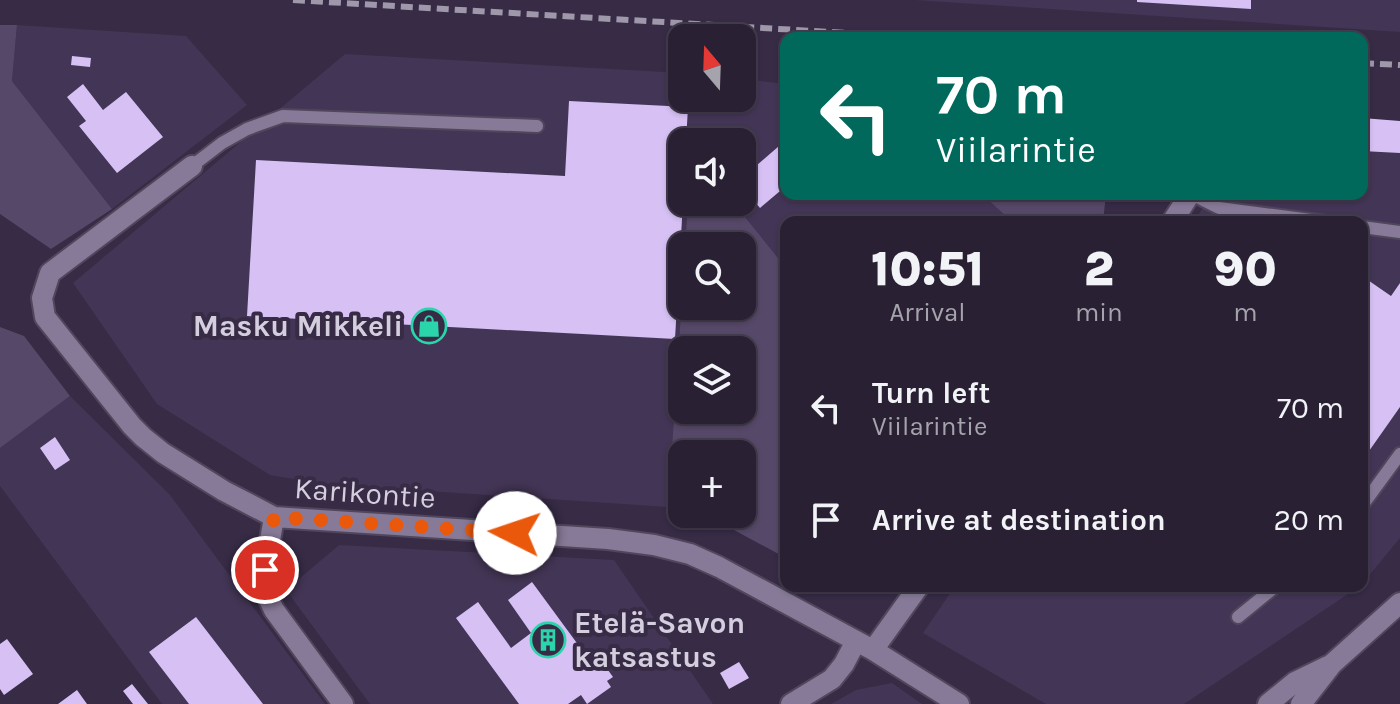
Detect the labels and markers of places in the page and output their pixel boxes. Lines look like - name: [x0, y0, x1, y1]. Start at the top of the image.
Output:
- shop icon: Masku Mikkeli: [410, 307, 448, 345]
- place label: Masku Mikkeli: [193, 308, 403, 344]
- pin: [231, 536, 299, 604]
- place label: Etelä-Savon katsastus: [574, 605, 745, 675]
- building icon: Etelä-Savon katsastus: [529, 621, 567, 659]

